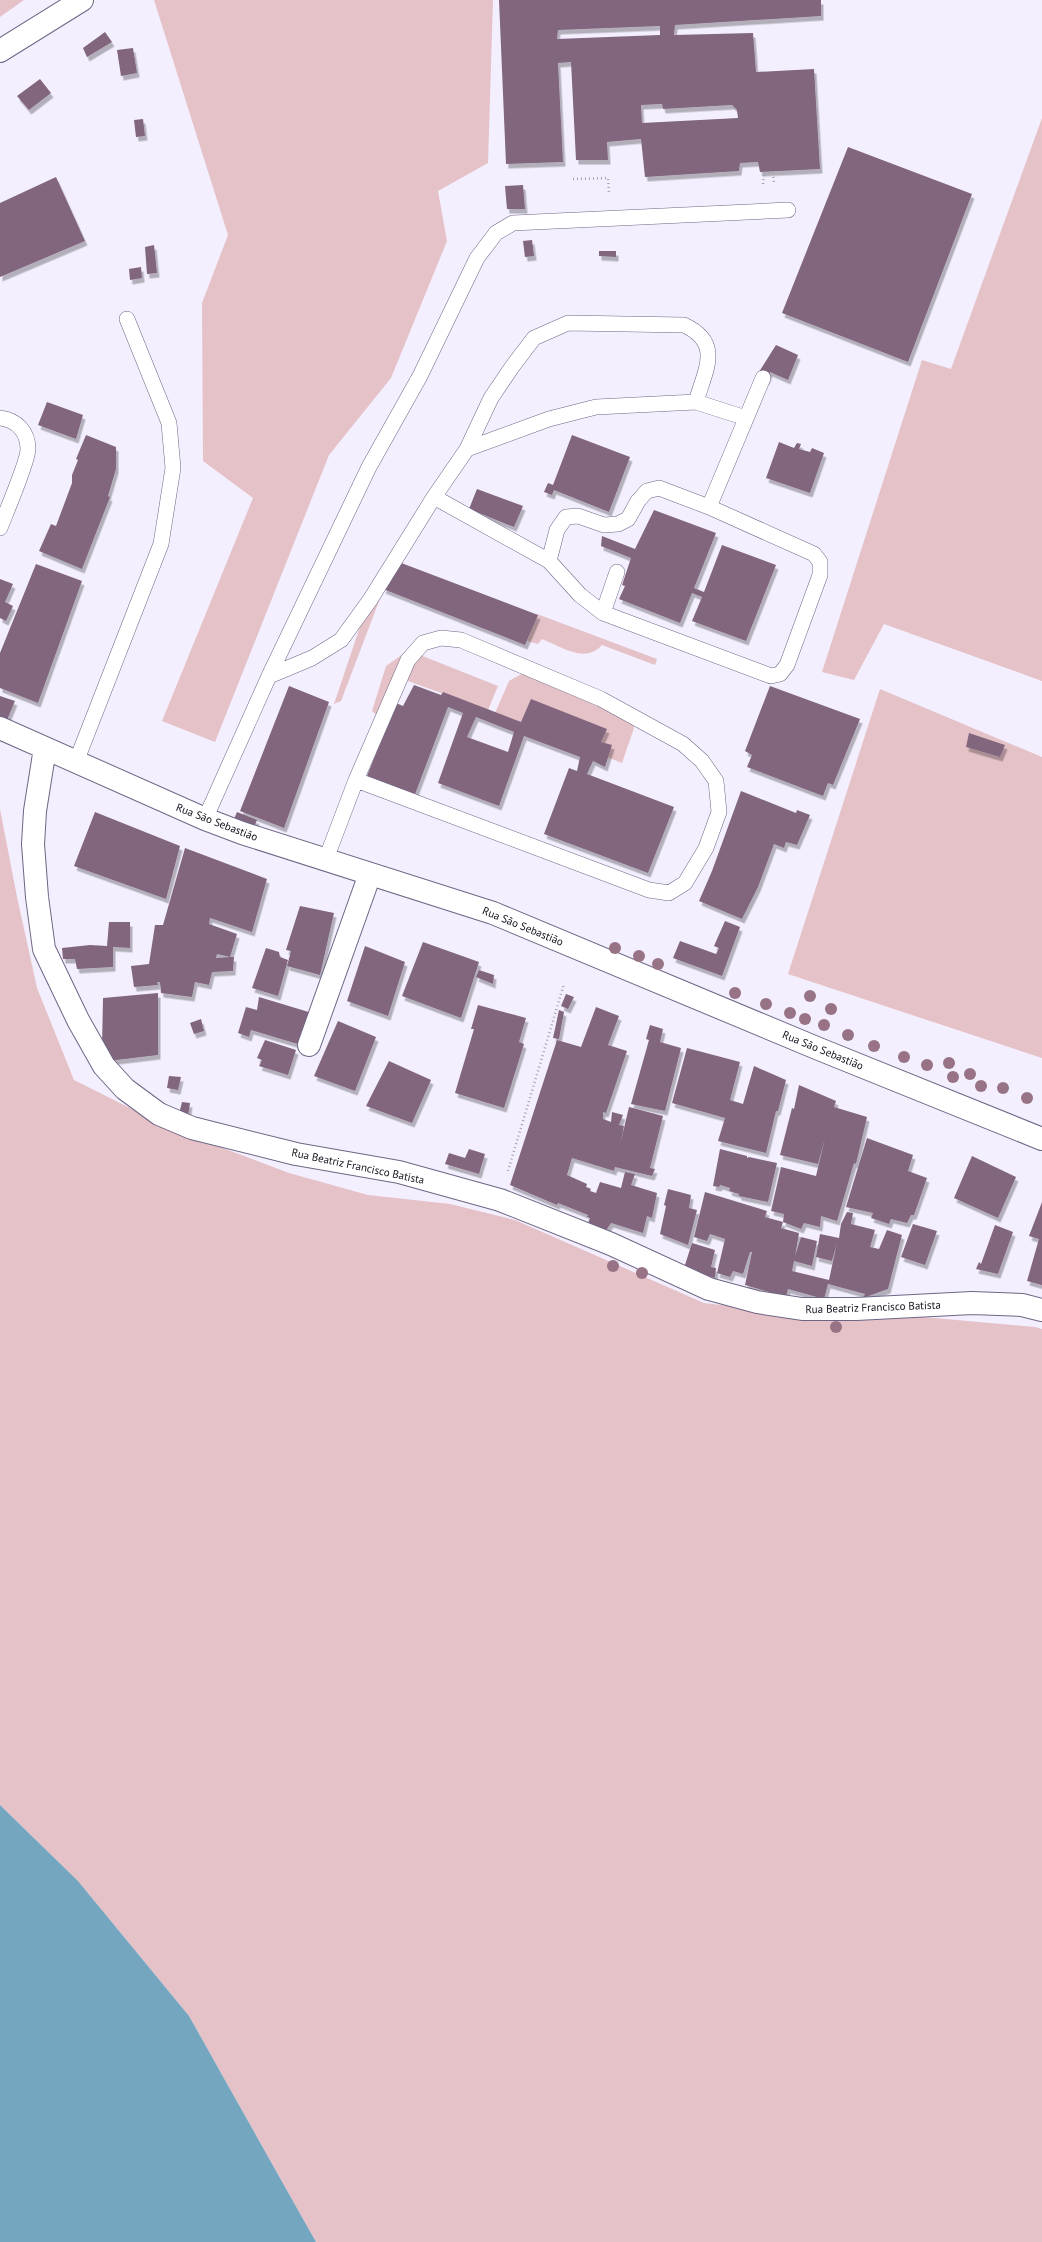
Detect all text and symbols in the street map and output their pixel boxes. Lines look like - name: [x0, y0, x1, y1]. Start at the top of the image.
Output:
- street label: Rua São Sebastião: [174, 800, 260, 844]
- street label: Rua São Sebastião: [480, 903, 566, 949]
- street label: Rua São Sebastião: [780, 1027, 866, 1073]
- street label: Rua Beatriz Francisco Batista: [290, 1145, 426, 1187]
- street label: Rua Beatriz Francisco Batista: [805, 1298, 941, 1316]

